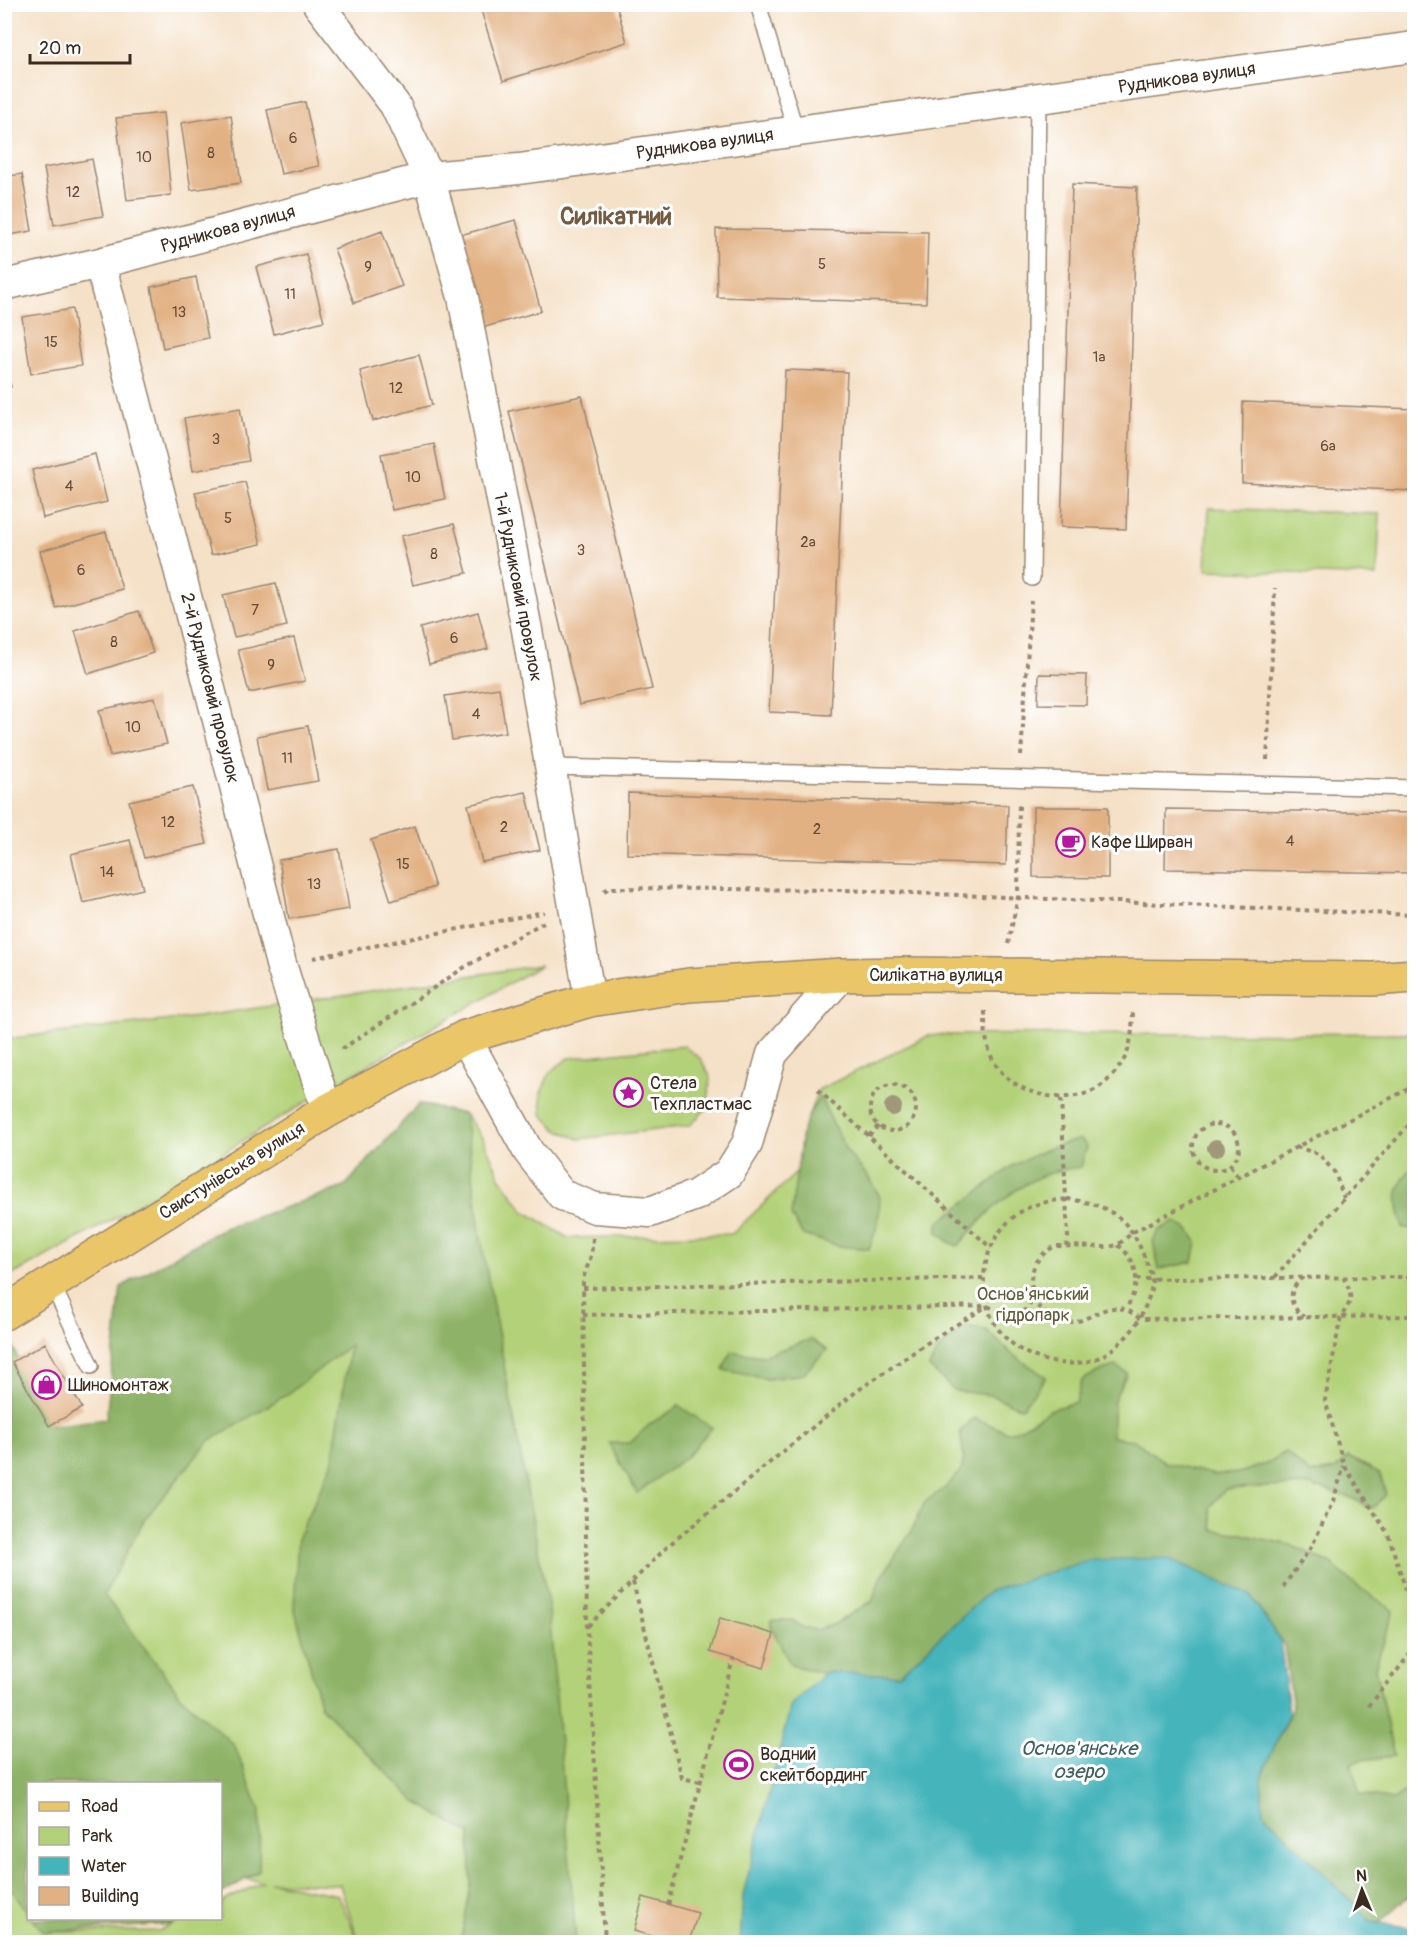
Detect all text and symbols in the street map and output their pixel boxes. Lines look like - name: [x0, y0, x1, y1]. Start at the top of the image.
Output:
- scale bar: [30, 27, 130, 65]
- text: 20 m: [39, 37, 81, 60]
- street label: Рудникова вулиця: [1117, 57, 1257, 99]
- street label: Рудникова вулиця: [635, 123, 775, 165]
- house number: 6: [289, 129, 297, 148]
- house number: 8: [207, 144, 215, 163]
- house number: 10: [136, 148, 152, 167]
- house number: 12: [66, 183, 80, 202]
- street label: Рудникова вулиця: [158, 200, 298, 258]
- district label: Силікатний: [560, 202, 672, 231]
- house number: 5: [818, 255, 826, 274]
- house number: 9: [364, 258, 372, 277]
- house number: 11: [284, 285, 296, 304]
- house number: 13: [172, 303, 186, 322]
- house number: 15: [44, 333, 58, 352]
- house number: 1а: [1093, 348, 1105, 367]
- house number: 12: [389, 379, 403, 398]
- house number: 3: [212, 430, 220, 449]
- house number: 6а: [1320, 437, 1336, 456]
- house number: 10: [405, 468, 421, 487]
- house number: 4: [65, 477, 74, 496]
- street label: 1-й Рудниковий провулок: [488, 490, 548, 684]
- house number: 5: [224, 509, 232, 528]
- house number: 2а: [800, 533, 816, 552]
- house number: 3: [577, 541, 585, 560]
- house number: 8: [430, 545, 438, 564]
- house number: 6: [77, 561, 85, 580]
- street label: 2-й Рудниковий провулок: [175, 590, 245, 786]
- house number: 7: [251, 601, 259, 620]
- house number: 6: [450, 629, 458, 648]
- house number: 8: [110, 633, 118, 652]
- house number: 9: [267, 656, 275, 675]
- house number: 4: [472, 705, 481, 724]
- house number: 10: [125, 718, 141, 737]
- house number: 11: [281, 749, 293, 768]
- house number: 12: [161, 813, 175, 832]
- house number: 2: [500, 818, 508, 837]
- house number: 2: [813, 820, 821, 839]
- cafe icon: Кафе Ширван: [1054, 826, 1086, 858]
- place label: Кафе Ширван: [1091, 831, 1193, 854]
- house number: 4: [1286, 832, 1295, 851]
- house number: 15: [396, 855, 410, 874]
- house number: 14: [100, 863, 115, 882]
- house number: 13: [307, 875, 321, 894]
- street label: Силікатна вулиця: [869, 964, 1003, 987]
- place label: Стела Техпластмас: [650, 1072, 752, 1116]
- place icon: Стела Техпластмас: [613, 1077, 645, 1109]
- street label: Свистунівська вулиця: [155, 1117, 309, 1225]
- park label: Основ'янський гідропарк: [977, 1283, 1089, 1327]
- shop icon: Шиномонтаж: [31, 1369, 63, 1401]
- place label: Шиномонтаж: [68, 1374, 169, 1397]
- water label: Основ'янське озеро: [1021, 1736, 1139, 1784]
- place label: Водний скейтбординг: [760, 1743, 867, 1787]
- sports icon: Водний скейтбординг: [723, 1748, 755, 1780]
- legend: [27, 1782, 222, 1920]
- text: Road: [81, 1795, 118, 1818]
- text: Park: [81, 1825, 113, 1848]
- text: Water: [81, 1855, 127, 1878]
- north arrow: [1332, 1860, 1392, 1920]
- text: N: [1356, 1866, 1367, 1886]
- text: Building: [81, 1885, 139, 1908]

